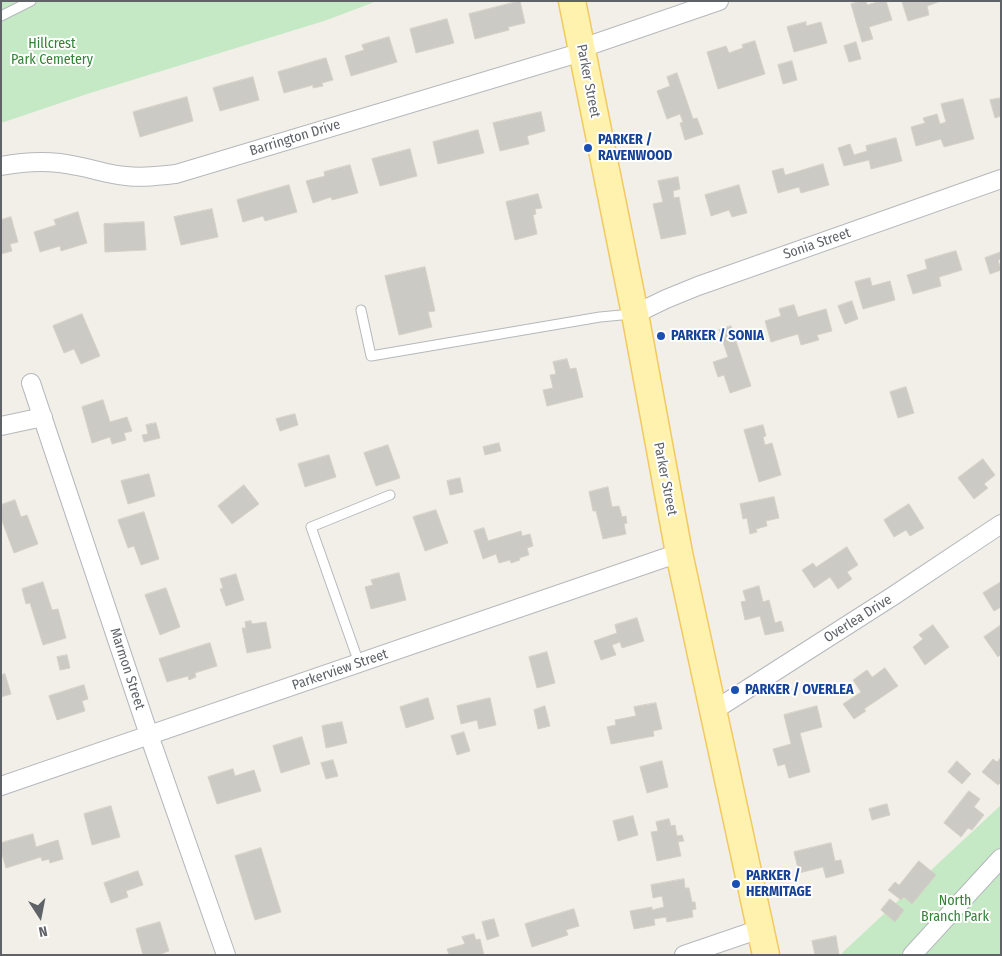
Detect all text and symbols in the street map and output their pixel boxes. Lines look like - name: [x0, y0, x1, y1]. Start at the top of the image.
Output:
- park label: Hillcrest Park Cemetery: [11, 36, 93, 68]
- street label: Parker Street: [573, 43, 603, 119]
- street label: Barrington Drive: [248, 116, 342, 160]
- place label: PARKER / RAVENWOOD: [598, 132, 672, 164]
- marker: PARKER / RAVENWOOD: [582, 142, 594, 154]
- street label: Sonia Street: [781, 225, 853, 263]
- place label: PARKER / SONIA: [671, 328, 764, 344]
- marker: PARKER / SONIA: [655, 330, 667, 342]
- street label: Parker Street: [650, 441, 680, 517]
- street label: Overlea Drive: [821, 591, 895, 647]
- street label: Marmon Street: [106, 626, 148, 712]
- street label: Parkerview Street: [290, 646, 390, 694]
- place label: PARKER / OVERLEA: [745, 682, 854, 698]
- marker: PARKER / OVERLEA: [729, 684, 741, 696]
- place label: PARKER / HERMITAGE: [746, 868, 811, 900]
- marker: PARKER / HERMITAGE: [730, 878, 742, 890]
- north arrow: [15, 891, 65, 941]
- park label: North Branch Park: [921, 893, 989, 926]
- text: N: [37, 922, 49, 940]

